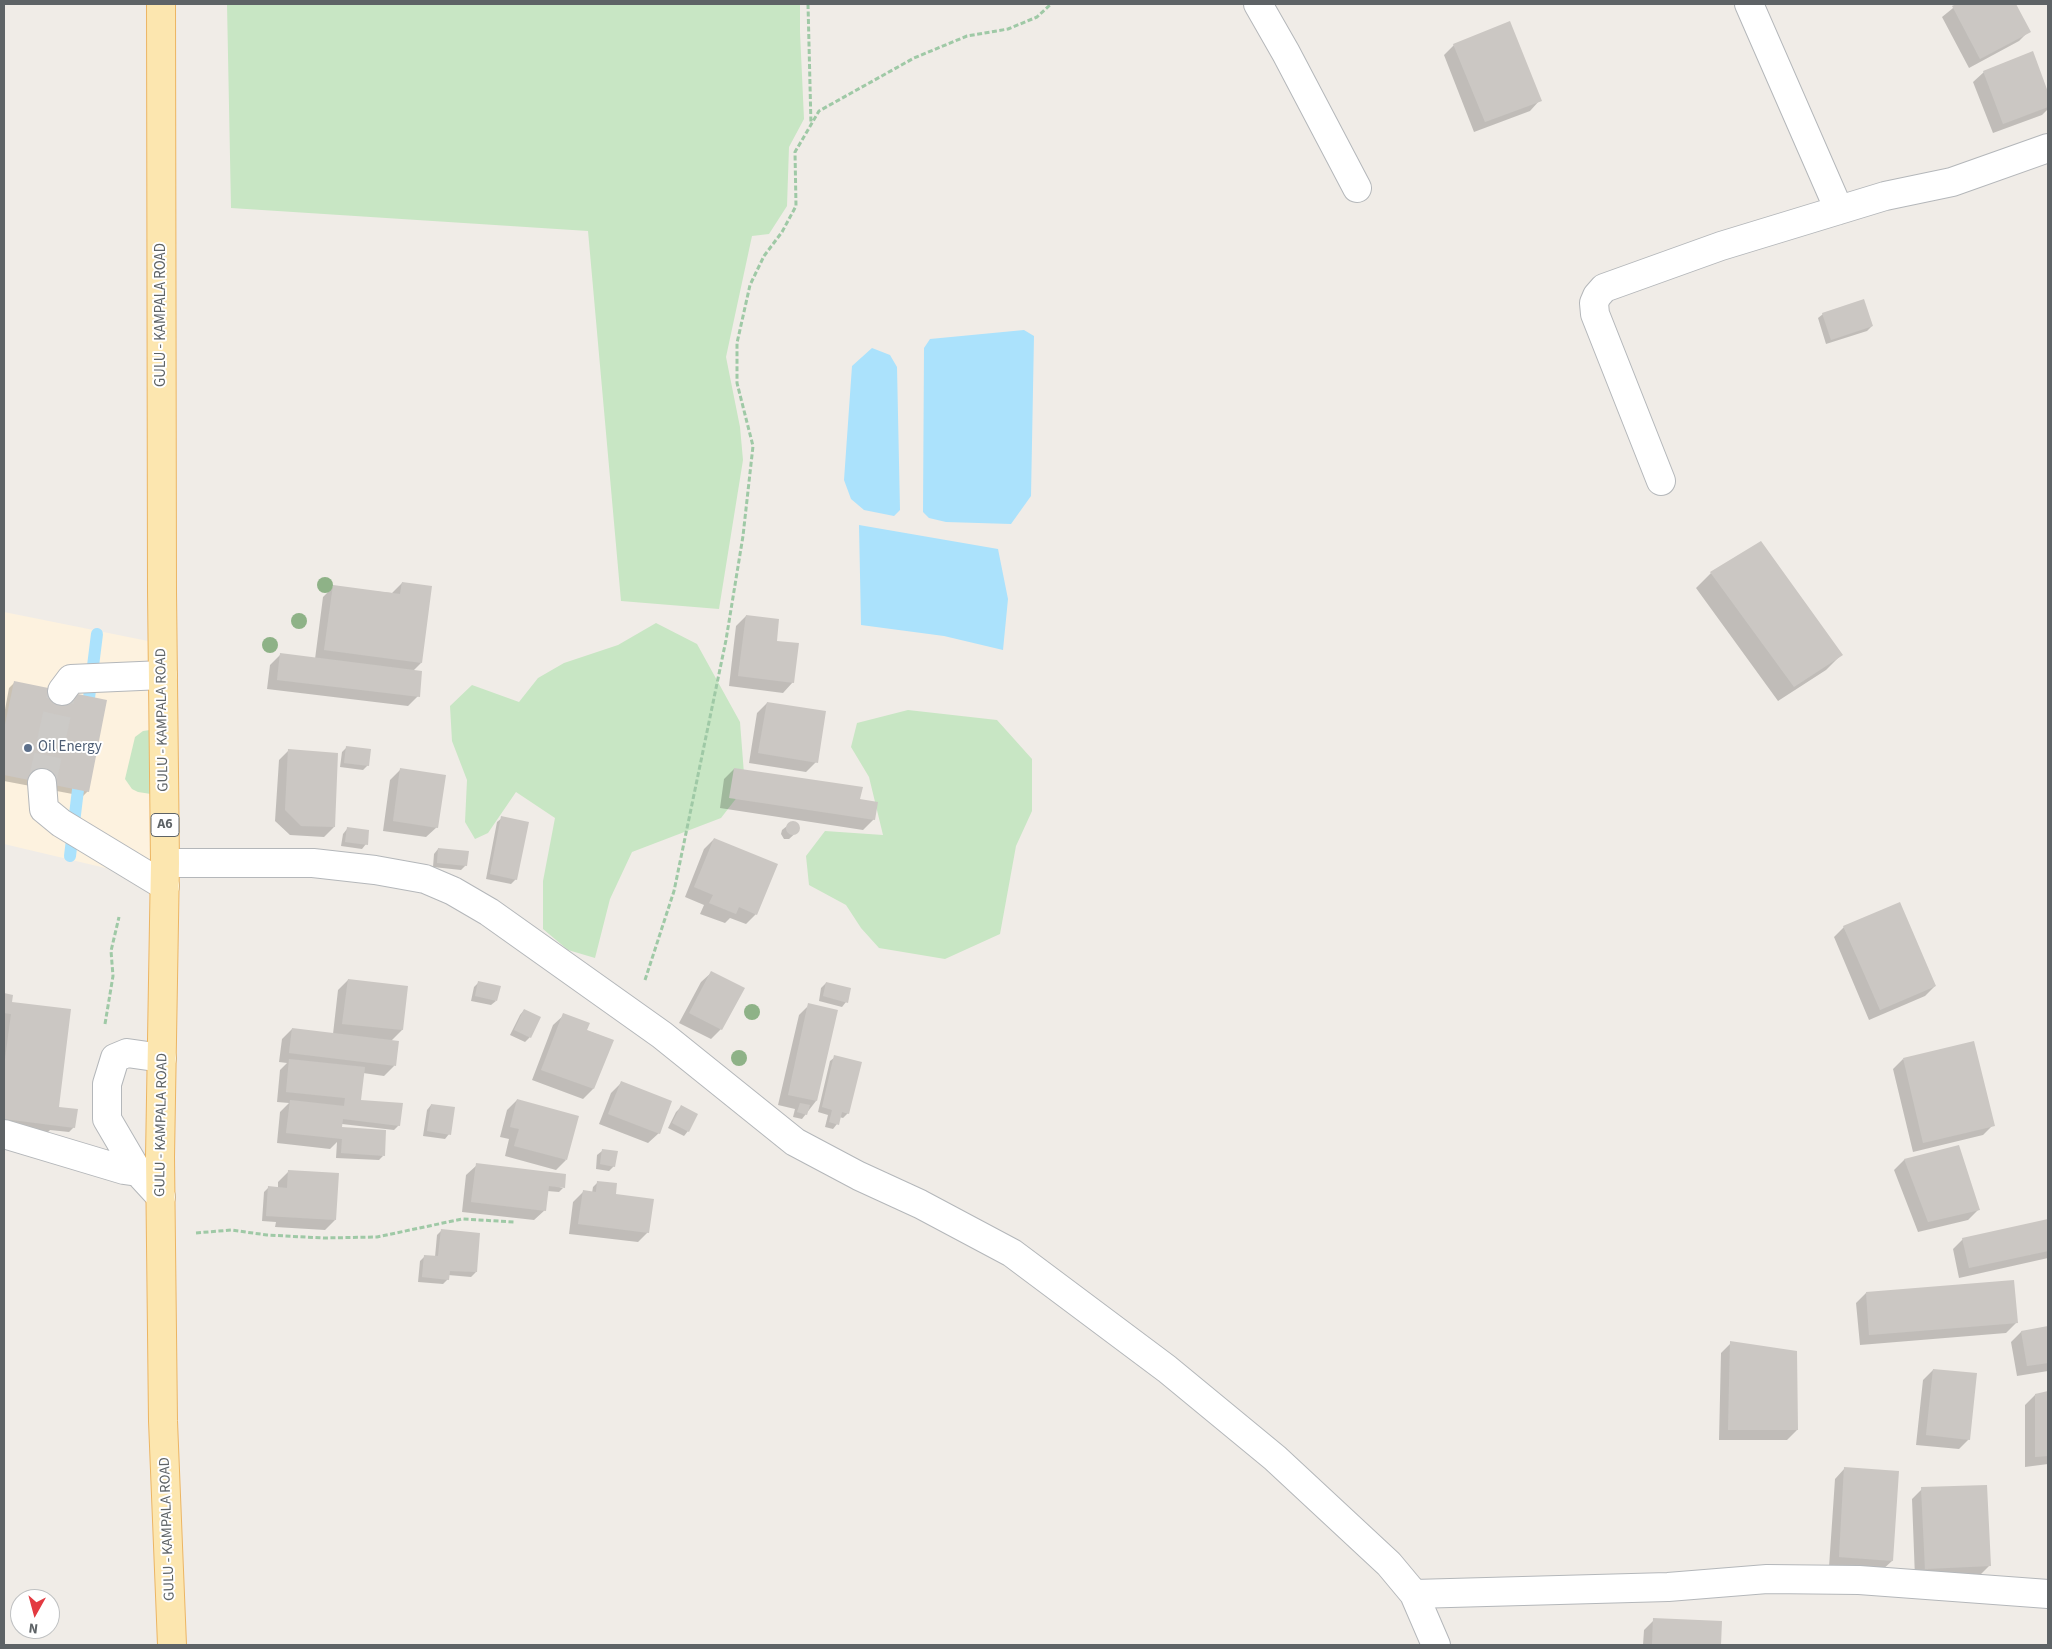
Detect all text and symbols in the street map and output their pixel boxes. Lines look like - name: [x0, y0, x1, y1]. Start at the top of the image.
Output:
- street label: GULU - KAMPALA ROAD: [153, 243, 171, 387]
- street label: GULU - KAMPALA ROAD: [153, 648, 173, 792]
- place label: Oil Energy: [38, 739, 102, 757]
- marker: Oil Energy: [22, 742, 34, 754]
- road number: A6: [151, 814, 179, 836]
- street label: GULU - KAMPALA ROAD: [152, 1053, 172, 1197]
- street label: GULU - KAMPALA ROAD: [156, 1457, 180, 1601]
- north arrow: [10, 1589, 60, 1639]
- text: N: [27, 1617, 39, 1638]

